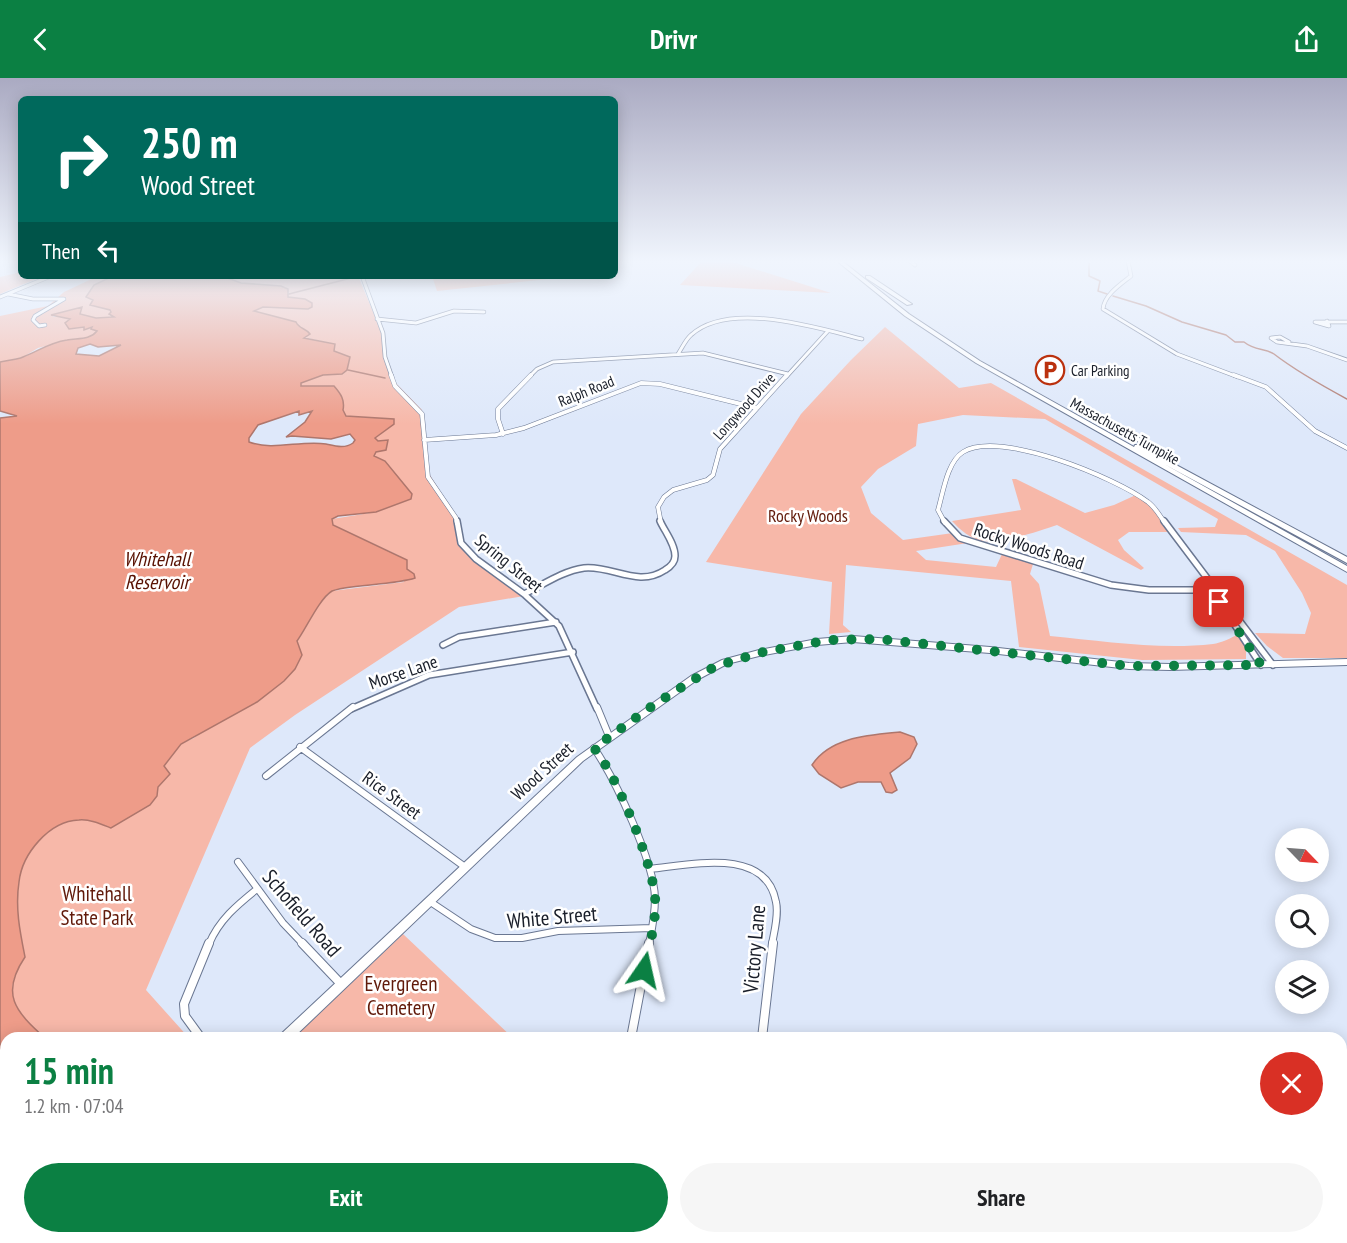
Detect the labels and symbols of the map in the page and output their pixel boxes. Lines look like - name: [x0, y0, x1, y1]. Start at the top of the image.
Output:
- parking icon: Car Parking: [1034, 354, 1066, 386]
- place label: Car Parking: [1071, 361, 1130, 380]
- street label: Longwood Drive: [709, 369, 779, 443]
- street label: Ralph Road: [555, 371, 617, 411]
- street label: Massachusetts Turnpike: [1067, 393, 1183, 469]
- park label: Rocky Woods: [768, 504, 848, 527]
- street label: Rocky Woods Road: [971, 517, 1087, 575]
- street label: Spring Street: [470, 529, 548, 597]
- water label: Whitehall Reservoir: [124, 546, 192, 595]
- pin: [1193, 576, 1244, 627]
- street label: Morse Lane: [366, 650, 440, 694]
- street label: Wood Street: [506, 737, 578, 805]
- street label: Rice Street: [358, 766, 426, 824]
- north arrow: [1275, 828, 1329, 882]
- street label: Schofield Road: [257, 864, 347, 962]
- park label: Whitehall State Park: [60, 880, 134, 931]
- street label: White Street: [506, 900, 598, 934]
- street label: Victory Lane: [737, 904, 771, 995]
- position arrow: [612, 938, 676, 1002]
- park label: Evergreen Cemetery: [365, 970, 437, 1021]

